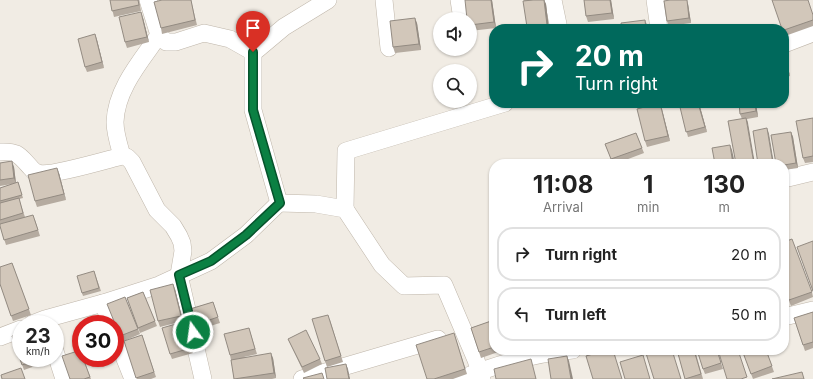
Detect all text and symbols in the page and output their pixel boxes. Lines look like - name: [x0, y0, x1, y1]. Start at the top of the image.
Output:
- pin: [236, 11, 270, 52]
- map controls: [433, 12, 477, 108]
- button: sound: [433, 12, 477, 56]
- icon: arrive: [242, 17, 264, 39]
- text: 20 m: [575, 39, 644, 73]
- icon: right: [509, 40, 561, 92]
- button: search: [433, 64, 477, 108]
- text: Turn right: [575, 73, 658, 94]
- text: 11:08: [533, 170, 593, 199]
- text: 1: [643, 170, 653, 199]
- text: 130: [703, 170, 745, 199]
- text: Arrival: [543, 199, 583, 215]
- text: min: [637, 199, 659, 215]
- text: m: [718, 199, 730, 215]
- icon: right: [511, 243, 533, 265]
- text: Turn right: [545, 245, 617, 264]
- text: 20 m: [731, 245, 767, 264]
- icon: left: [511, 303, 533, 325]
- text: Turn left: [545, 305, 606, 324]
- text: 50 m: [731, 305, 767, 324]
- position arrow: [172, 311, 214, 353]
- speed limit sign: 30: [72, 315, 124, 367]
- text: 23: [25, 324, 51, 348]
- text: km/h: [26, 345, 50, 357]

